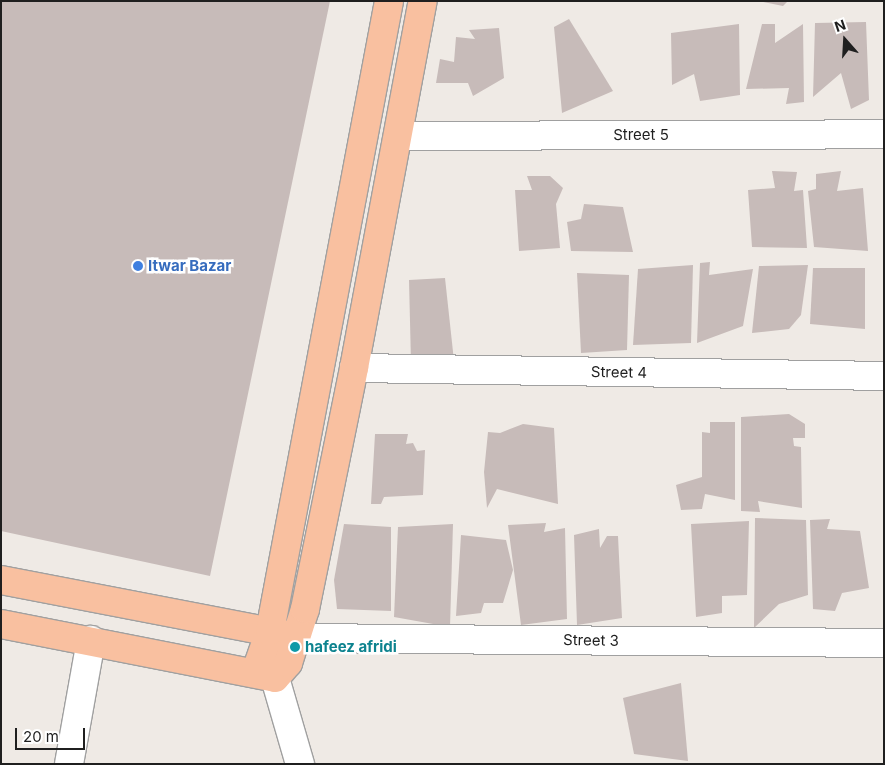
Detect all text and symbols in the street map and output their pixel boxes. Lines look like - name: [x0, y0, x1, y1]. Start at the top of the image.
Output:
- north arrow: [820, 15, 870, 65]
- text: N: [832, 16, 848, 35]
- street label: Street 5: [613, 126, 669, 144]
- place label: Itwar Bazar: [148, 257, 231, 275]
- marker: Itwar Bazar: [132, 260, 144, 272]
- street label: Street 4: [591, 363, 647, 381]
- street label: Street 3: [563, 631, 619, 649]
- place label: hafeez afridi: [305, 638, 397, 656]
- marker: hafeez afridi: [289, 641, 301, 653]
- scale bar: [18, 718, 88, 750]
- text: 20 m: [23, 727, 59, 746]

